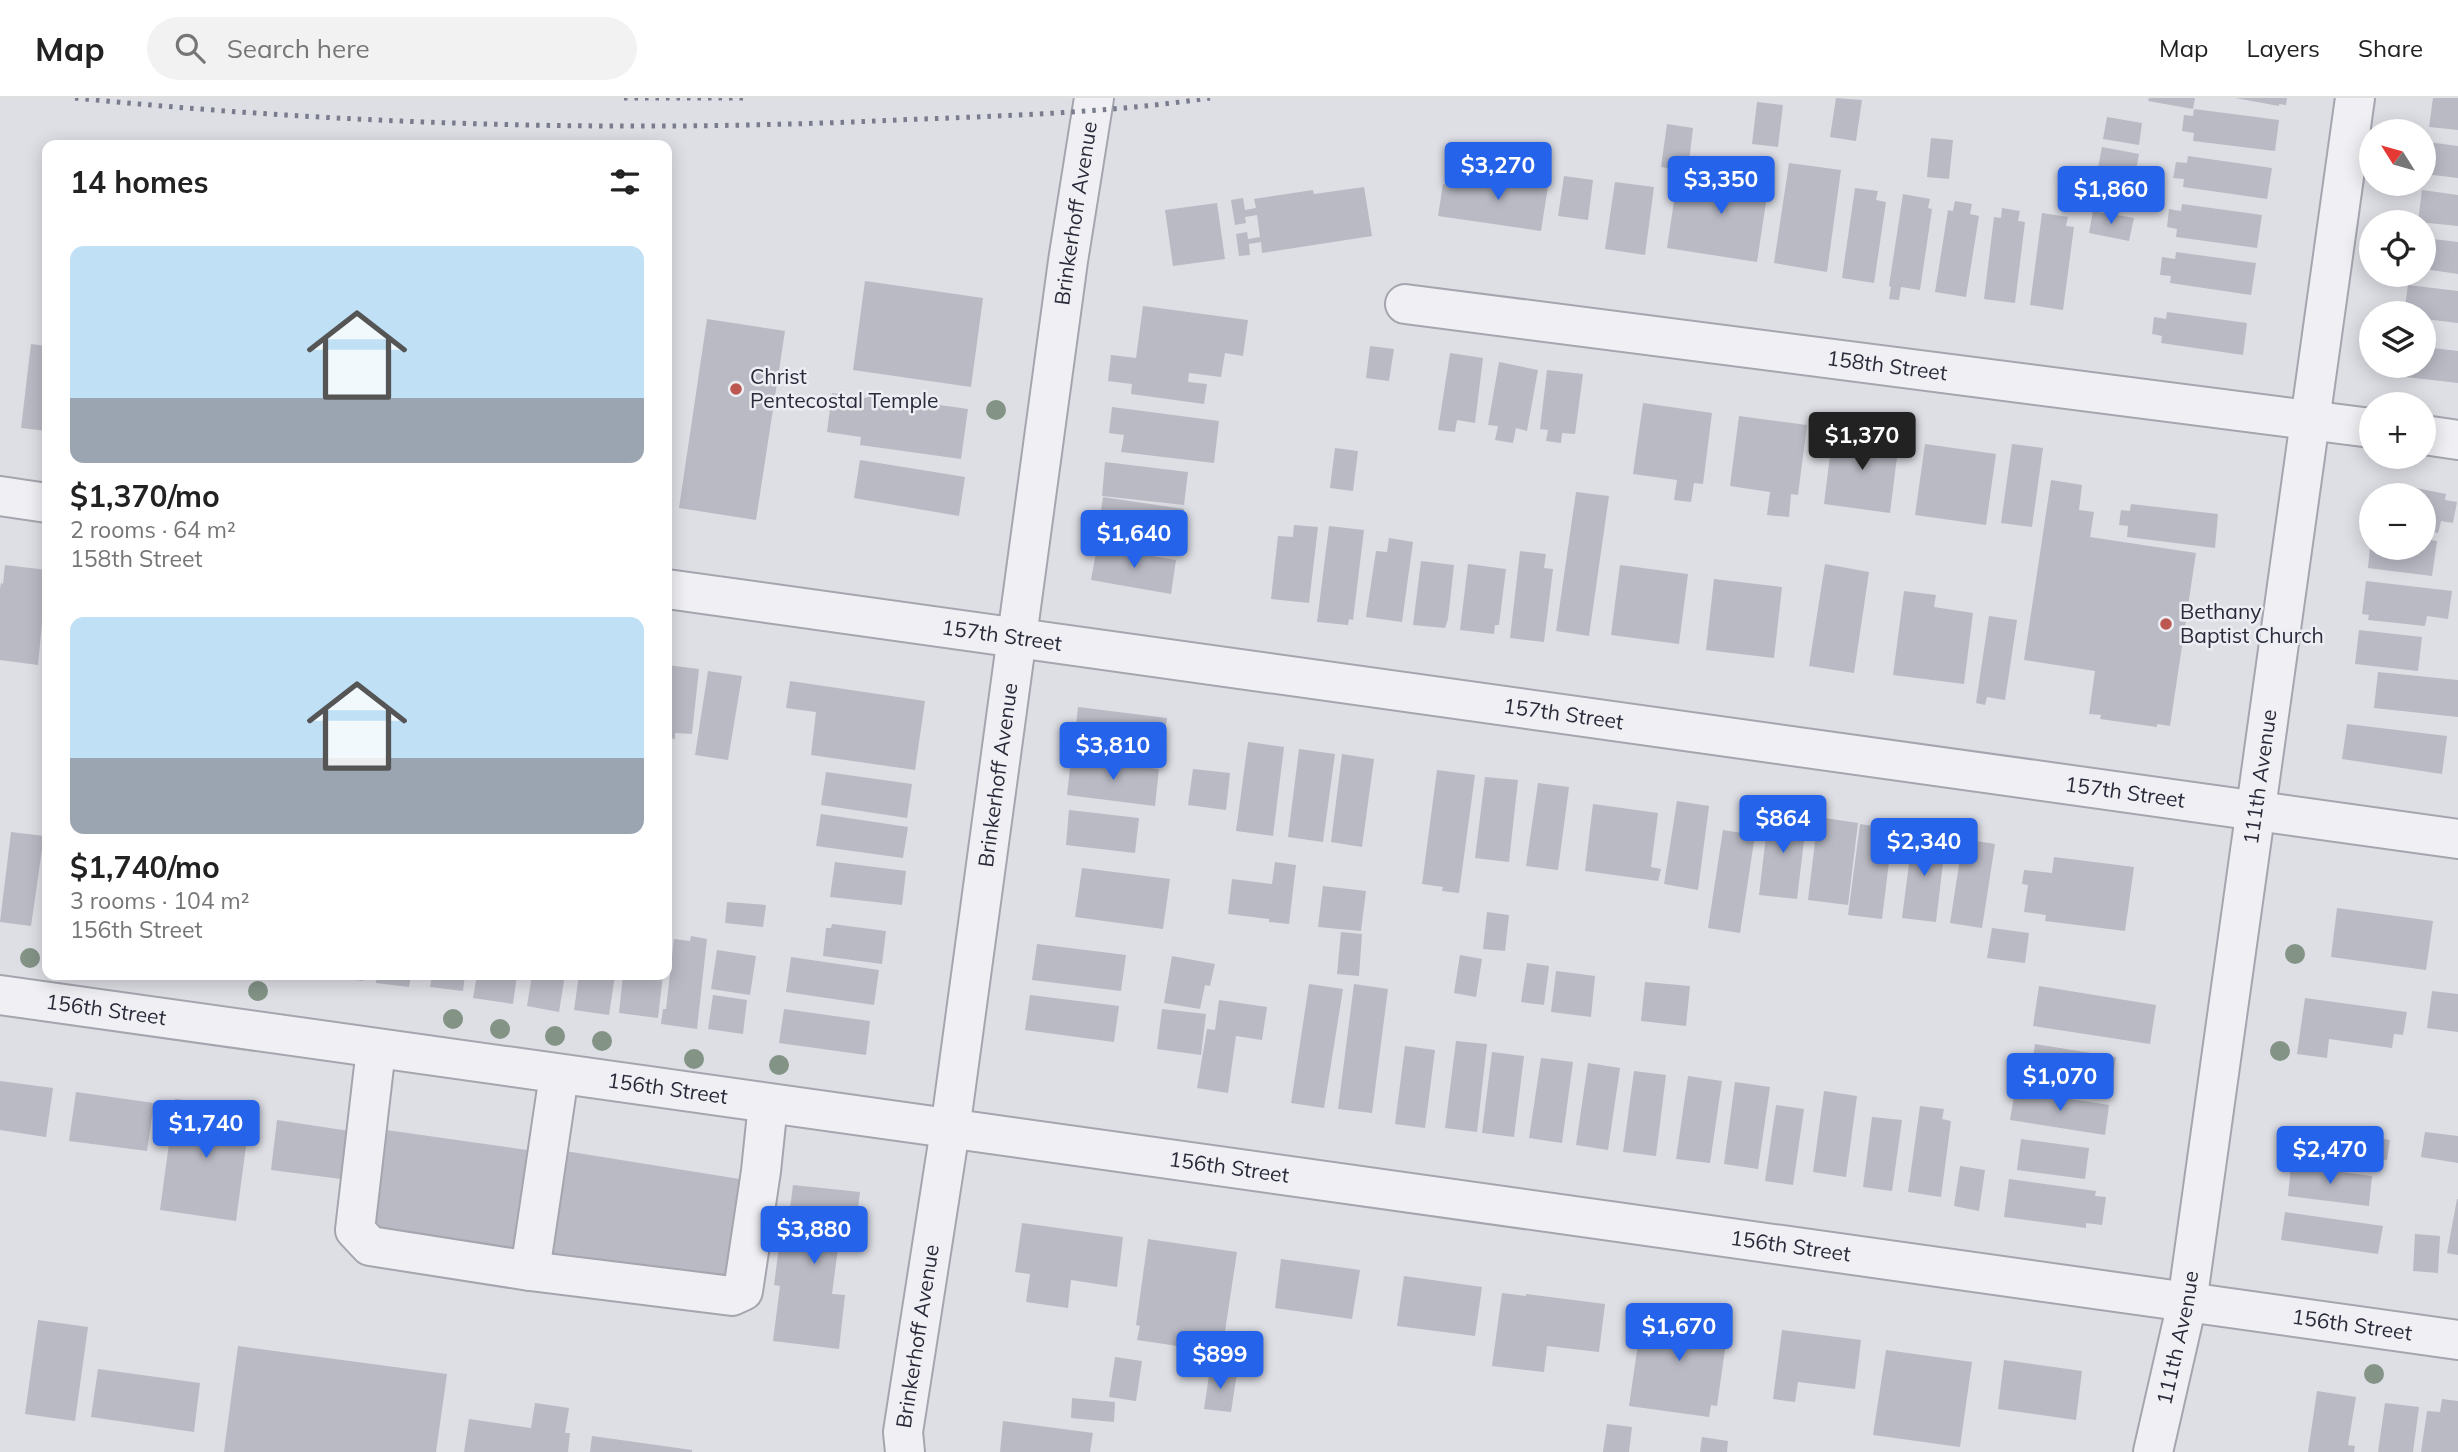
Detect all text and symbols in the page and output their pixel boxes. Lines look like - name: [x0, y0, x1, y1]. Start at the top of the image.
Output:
- search box: [147, 17, 637, 80]
- text: Map: [35, 28, 105, 69]
- icon: search: [171, 29, 209, 67]
- text: Search here: [227, 32, 370, 65]
- text: Map: [2159, 33, 2208, 63]
- text: Layers: [2246, 33, 2320, 63]
- text: Share: [2358, 33, 2423, 63]
- street label: Brinkerhoff Avenue: [1048, 119, 1102, 307]
- north arrow: [2359, 119, 2436, 196]
- map controls: [2359, 119, 2436, 560]
- pin: $3,270: [1441, 142, 1555, 202]
- text: $3,270: [1461, 150, 1535, 179]
- pin: $3,350: [1664, 156, 1778, 216]
- text: 14 homes: [70, 163, 209, 201]
- icon: filters: [606, 163, 644, 201]
- text: $3,350: [1684, 164, 1758, 193]
- pin: $1,860: [2054, 166, 2168, 226]
- text: $1,860: [2074, 174, 2148, 203]
- button: locate: [2359, 210, 2436, 287]
- icon: home: [294, 292, 420, 418]
- button: layers: [2359, 301, 2436, 378]
- street label: 158th Street: [1825, 344, 1949, 385]
- place label: Christ Pentecostal Temple: [750, 363, 938, 413]
- marker: Christ Pentecostal Temple: [728, 381, 744, 397]
- button: +: [2359, 392, 2436, 469]
- pin: $1,370: [1805, 412, 1919, 472]
- text: $1,370: [1825, 420, 1899, 449]
- text: $1,370/mo: [70, 477, 220, 515]
- button: −: [2359, 483, 2436, 560]
- pin: $1,640: [1077, 510, 1191, 570]
- text: 2 rooms · 64 m²: [70, 515, 236, 544]
- text: $1,640: [1097, 518, 1171, 547]
- text: 158th Street: [70, 544, 203, 573]
- place label: Bethany Baptist Church: [2180, 598, 2324, 648]
- street label: 157th Street: [940, 613, 1064, 656]
- marker: Bethany Baptist Church: [2158, 616, 2174, 632]
- icon: home: [294, 663, 420, 789]
- street label: Brinkerhoff Avenue: [972, 681, 1023, 869]
- street label: 157th Street: [1502, 692, 1625, 734]
- street label: 111th Avenue: [2237, 708, 2282, 846]
- pin: $3,810: [1056, 722, 1170, 782]
- text: $3,810: [1076, 730, 1150, 759]
- street label: 157th Street: [2063, 770, 2187, 813]
- pin: $864: [1742, 796, 1824, 855]
- text: $864: [1755, 803, 1811, 832]
- pin: $2,340: [1867, 818, 1981, 878]
- text: $2,340: [1887, 826, 1961, 855]
- text: $1,740/mo: [70, 848, 220, 886]
- text: 3 rooms · 104 m²: [70, 886, 250, 915]
- text: 156th Street: [70, 915, 203, 944]
- street label: 156th Street: [44, 988, 168, 1030]
- pin: $1,070: [2003, 1054, 2117, 1113]
- text: $1,070: [2023, 1061, 2097, 1090]
- street label: 156th Street: [606, 1066, 729, 1109]
- pin: $1,740: [149, 1100, 263, 1160]
- text: $1,740: [169, 1108, 243, 1137]
- pin: $2,470: [2273, 1126, 2387, 1186]
- text: $2,470: [2293, 1134, 2367, 1163]
- street label: 156th Street: [1167, 1145, 1291, 1188]
- pin: $3,880: [757, 1206, 871, 1266]
- text: $3,880: [777, 1214, 851, 1243]
- street label: 156th Street: [1729, 1224, 1852, 1267]
- street label: Brinkerhoff Avenue: [890, 1242, 944, 1430]
- street label: 111th Avenue: [2150, 1269, 2203, 1407]
- street label: 156th Street: [2290, 1303, 2414, 1345]
- pin: $1,670: [1622, 1304, 1736, 1363]
- text: $1,670: [1642, 1311, 1716, 1340]
- pin: $899: [1179, 1332, 1261, 1391]
- text: $899: [1192, 1339, 1248, 1368]

